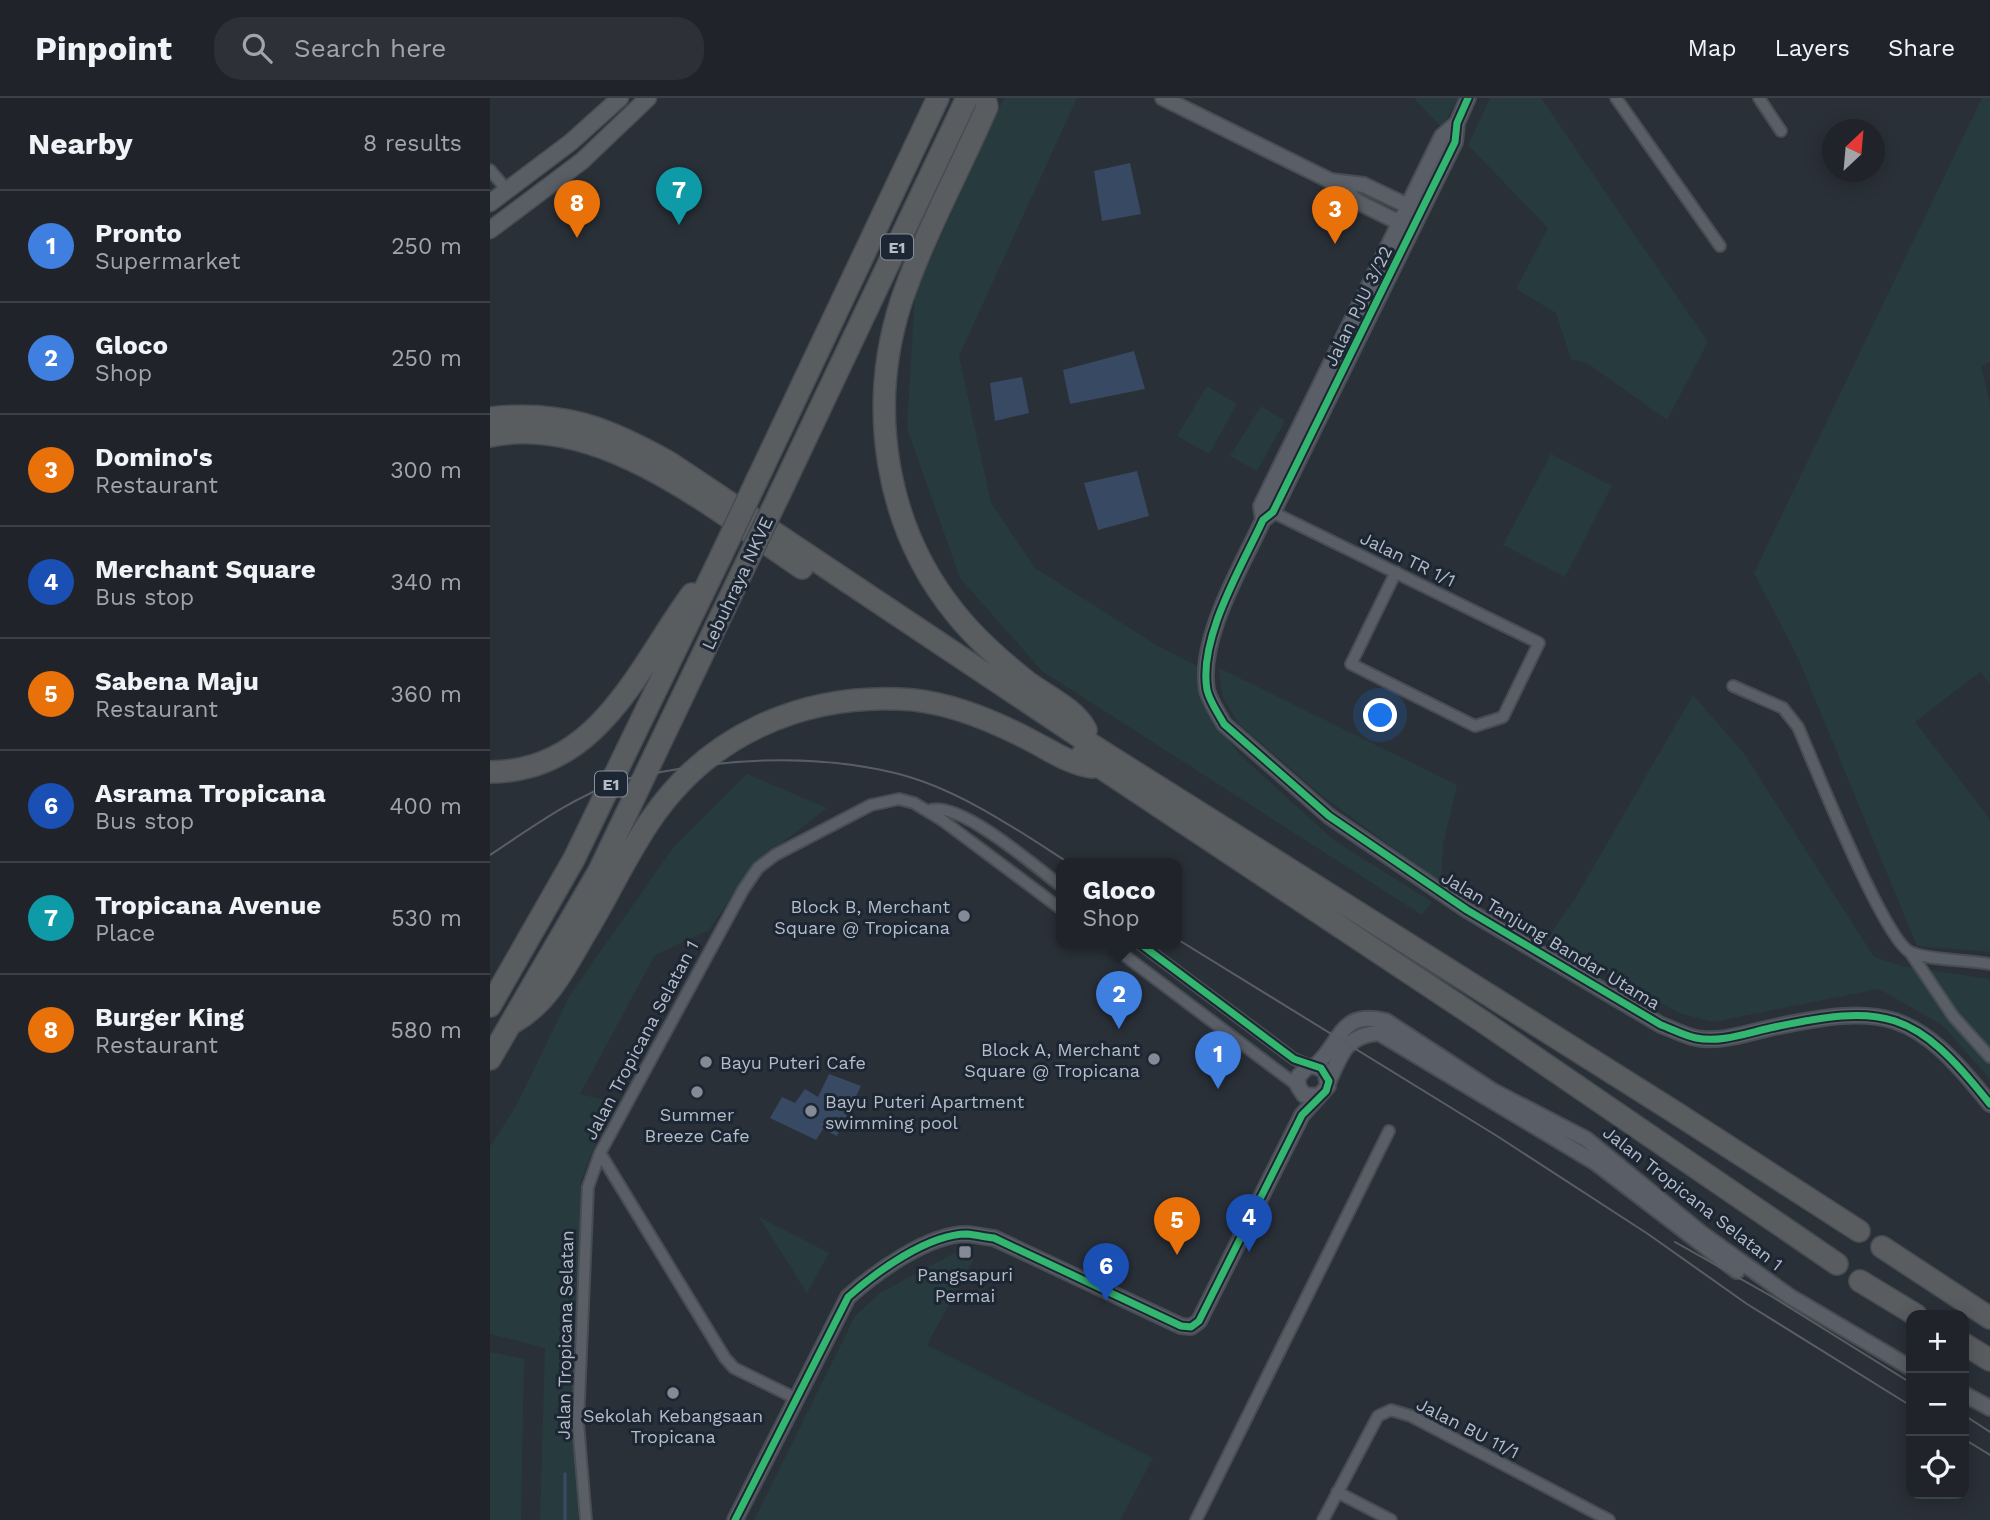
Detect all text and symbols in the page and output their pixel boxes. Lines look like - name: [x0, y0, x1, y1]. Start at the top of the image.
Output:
- search box: [214, 17, 704, 80]
- text: Pinpoint: [35, 29, 172, 68]
- icon: search: [238, 29, 276, 67]
- text: Search here: [294, 33, 446, 63]
- text: Map: [1688, 34, 1736, 62]
- text: Layers: [1774, 34, 1850, 62]
- text: Share: [1888, 34, 1955, 62]
- north arrow: [1822, 119, 1885, 182]
- text: Nearby: [28, 126, 133, 161]
- text: 8 results: [363, 130, 462, 157]
- pin: 7: [656, 167, 702, 225]
- pin: 8: [554, 180, 600, 238]
- pin: 3: [1312, 186, 1358, 244]
- text: Pronto: [95, 218, 182, 248]
- text: 1: [46, 233, 56, 260]
- text: 250 m: [391, 233, 462, 260]
- road number: E1: [881, 234, 913, 260]
- street label: Jalan PJU 3/22: [1320, 242, 1396, 370]
- text: Supermarket: [95, 248, 240, 275]
- text: Gloco: [95, 330, 168, 360]
- text: 2: [44, 345, 58, 372]
- text: 250 m: [391, 345, 462, 372]
- text: Shop: [95, 360, 152, 387]
- text: Domino's: [95, 442, 213, 472]
- text: 3: [44, 457, 58, 484]
- text: 300 m: [390, 457, 462, 484]
- text: Restaurant: [95, 472, 218, 499]
- street label: Lebuhraya NKVE: [697, 513, 777, 653]
- street label: Jalan TR 1/1: [1357, 527, 1459, 591]
- text: Merchant Square: [95, 554, 316, 584]
- text: 4: [44, 569, 58, 596]
- text: 340 m: [390, 569, 462, 596]
- text: Bus stop: [95, 584, 194, 611]
- text: Sabena Maju: [95, 666, 259, 696]
- text: 5: [44, 681, 58, 708]
- text: 360 m: [391, 681, 462, 708]
- text: Restaurant: [95, 696, 218, 723]
- your location: [1363, 698, 1397, 732]
- road number: E1: [595, 772, 627, 796]
- text: Asrama Tropicana: [95, 778, 326, 808]
- text: 6: [44, 793, 58, 820]
- text: 400 m: [390, 793, 462, 820]
- text: Bus stop: [95, 808, 194, 835]
- popup: [1056, 858, 1182, 949]
- street label: Jalan Tanjung Bandar Utama: [1438, 866, 1664, 1014]
- text: Gloco: [1082, 875, 1156, 905]
- text: Tropicana Avenue: [95, 890, 321, 920]
- place label: Block B, Merchant Square @ Tropicana: [774, 896, 950, 938]
- text: 7: [44, 905, 58, 932]
- text: 530 m: [391, 905, 462, 932]
- text: Shop: [1082, 905, 1140, 932]
- marker: Block B, Merchant Square @ Tropicana: [956, 908, 972, 924]
- text: Place: [95, 920, 155, 947]
- street label: Jalan Tropicana Selatan 1: [580, 937, 702, 1143]
- pin: 2: [1096, 971, 1142, 1029]
- text: Burger King: [95, 1002, 244, 1032]
- text: 8: [44, 1017, 58, 1044]
- text: 580 m: [390, 1017, 462, 1044]
- pin: 1: [1195, 1031, 1241, 1089]
- text: Restaurant: [95, 1032, 218, 1059]
- place label: Block A, Merchant Square @ Tropicana: [964, 1039, 1140, 1081]
- marker: Block A, Merchant Square @ Tropicana: [1146, 1051, 1162, 1067]
- place label: Bayu Puteri Cafe: [720, 1052, 866, 1073]
- marker: Bayu Puteri Cafe: [698, 1054, 714, 1070]
- marker: Summer Breeze Cafe: [689, 1084, 705, 1100]
- place label: Bayu Puteri Apartment swimming pool: [825, 1091, 1025, 1133]
- marker: Bayu Puteri Apartment swimming pool: [803, 1103, 819, 1119]
- place label: Summer Breeze Cafe: [644, 1104, 750, 1146]
- street label: Jalan Tropicana Selatan 1: [1599, 1121, 1787, 1275]
- pin: 4: [1226, 1194, 1272, 1252]
- pin: 5: [1154, 1197, 1200, 1255]
- street label: Jalan Tropicana Selatan: [553, 1230, 577, 1440]
- pin: 6: [1083, 1243, 1129, 1301]
- marker: Pangsapuri Permai: [957, 1244, 973, 1260]
- place label: Pangsapuri Permai: [917, 1264, 1013, 1306]
- map controls: [1906, 1310, 1969, 1499]
- button: +: [1906, 1310, 1969, 1373]
- button: −: [1906, 1373, 1969, 1436]
- marker: Sekolah Kebangsaan Tropicana: [665, 1385, 681, 1401]
- street label: Jalan BU 11/1: [1413, 1393, 1523, 1463]
- place label: Sekolah Kebangsaan Tropicana: [583, 1405, 763, 1447]
- button: locate: [1906, 1436, 1969, 1499]

